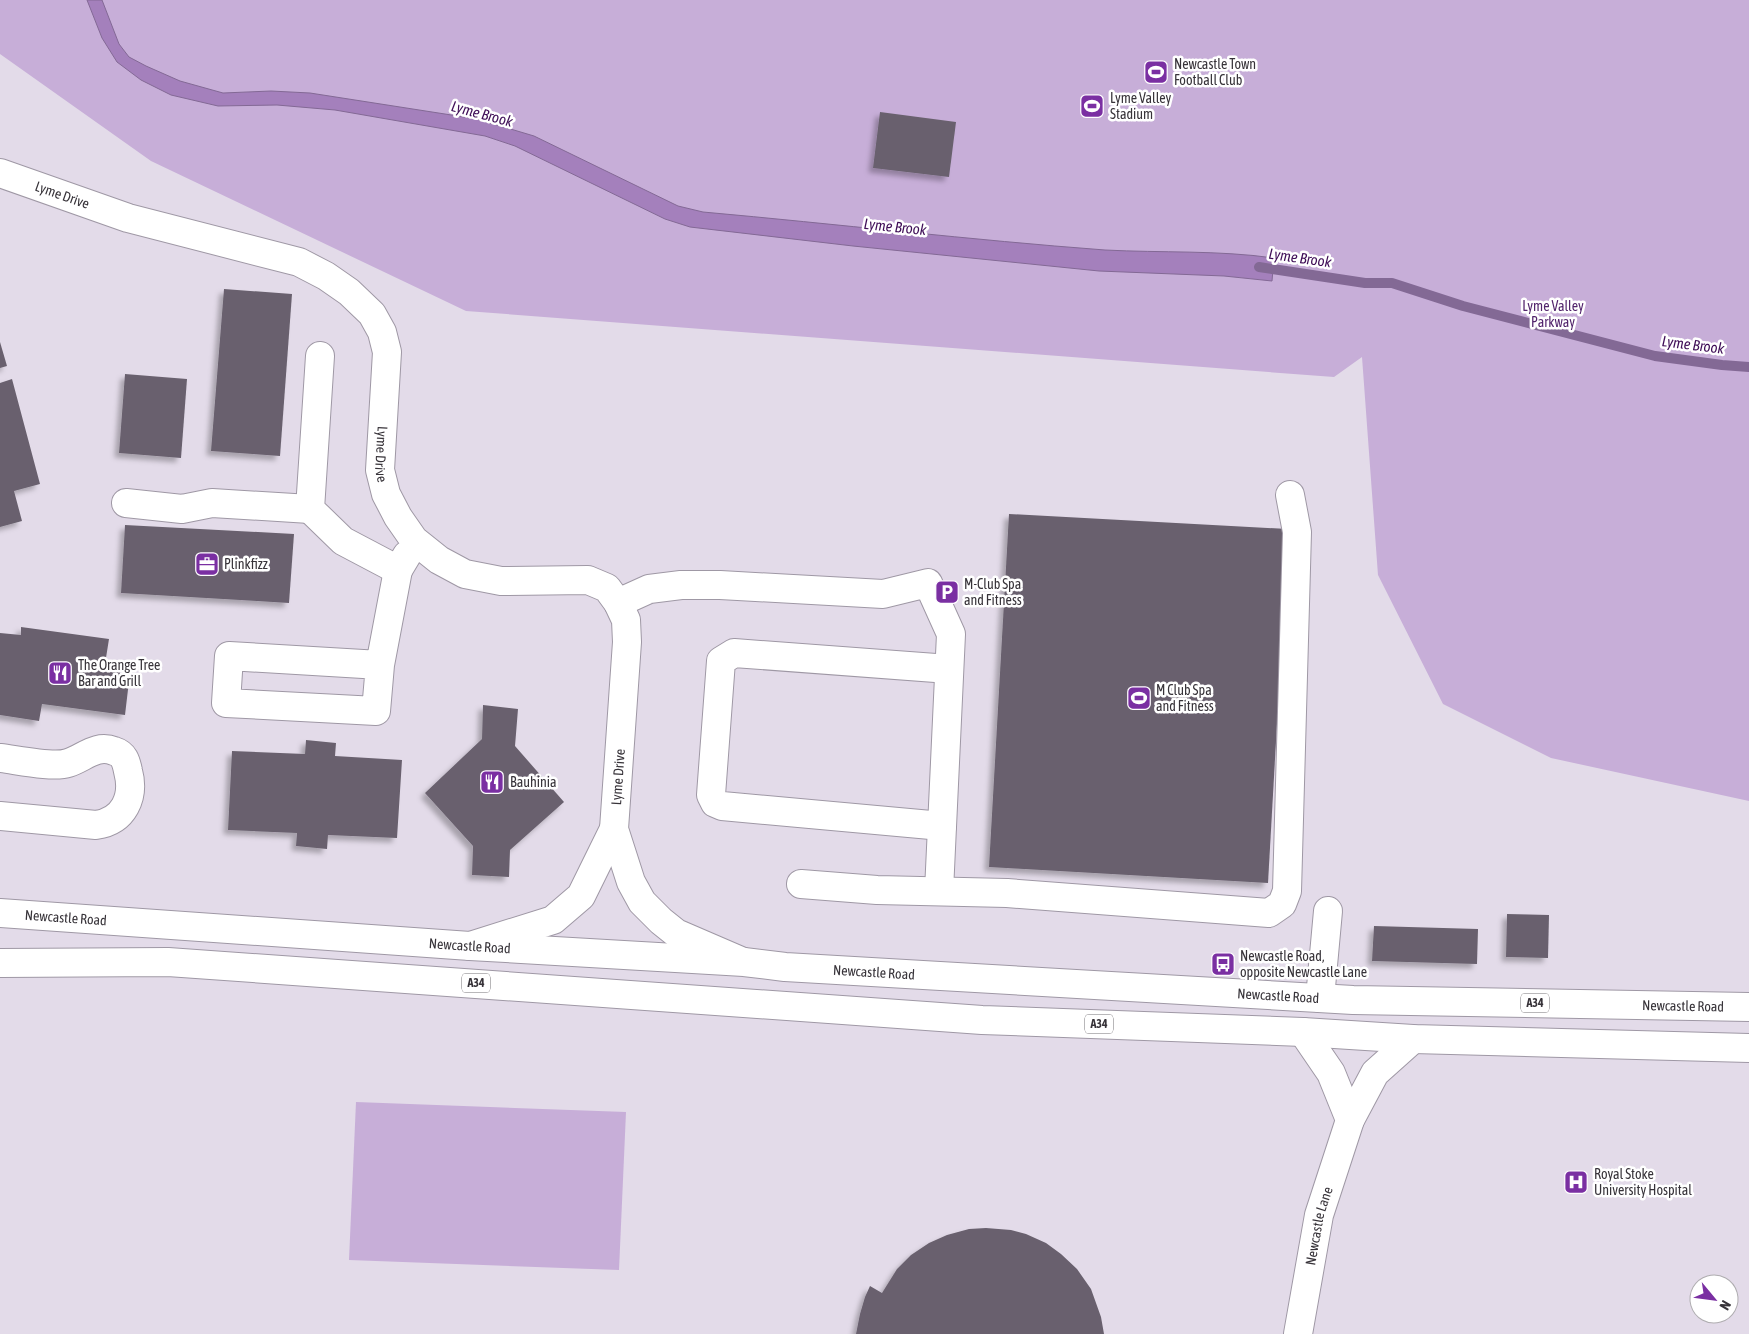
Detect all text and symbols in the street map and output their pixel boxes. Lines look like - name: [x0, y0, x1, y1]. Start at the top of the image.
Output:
- place label: Newcastle Town Football Club: [1174, 56, 1256, 88]
- sports icon: Newcastle Town Football Club: [1143, 59, 1169, 85]
- place label: Lyme Valley Stadium: [1110, 90, 1172, 122]
- sports icon: Lyme Valley Stadium: [1079, 93, 1105, 119]
- water label: Lyme Brook: [450, 97, 515, 130]
- street label: Lyme Drive: [33, 178, 92, 212]
- water label: Lyme Brook: [863, 215, 928, 238]
- water label: Lyme Brook: [1268, 245, 1333, 270]
- park label: Lyme Valley Parkway: [1522, 298, 1584, 330]
- water label: Lyme Brook: [1661, 332, 1726, 357]
- street label: Lyme Drive: [372, 425, 391, 484]
- office icon: Plinkfizz: [194, 551, 220, 577]
- place label: Plinkfizz: [224, 556, 268, 572]
- place label: M-Club Spa and Fitness: [964, 576, 1022, 608]
- parking icon: M-Club Spa and Fitness: [934, 579, 960, 605]
- place label: The Orange Tree Bar and Grill: [78, 657, 160, 689]
- restaurant icon: The Orange Tree Bar and Grill: [47, 660, 73, 686]
- place label: M Club Spa and Fitness: [1156, 682, 1214, 714]
- sports icon: M Club Spa and Fitness: [1126, 685, 1152, 711]
- street label: Lyme Drive: [608, 748, 628, 806]
- restaurant icon: Bauhinia: [479, 769, 505, 795]
- place label: Bauhinia: [510, 774, 556, 790]
- street label: Newcastle Road: [24, 907, 107, 928]
- street label: Newcastle Road: [428, 935, 511, 956]
- place label: Newcastle Road, opposite Newcastle Lane: [1240, 948, 1367, 980]
- bus stop icon: Newcastle Road, opposite Newcastle Lane: [1210, 951, 1236, 977]
- street label: Newcastle Road: [833, 962, 915, 983]
- road number: A34: [462, 974, 490, 992]
- street label: Newcastle Road: [1237, 985, 1320, 1006]
- road number: A34: [1521, 994, 1549, 1012]
- street label: Newcastle Road: [1642, 997, 1724, 1015]
- road number: A34: [1085, 1014, 1113, 1034]
- place label: Royal Stoke University Hospital: [1594, 1166, 1692, 1198]
- hospital icon: Royal Stoke University Hospital: [1563, 1169, 1589, 1195]
- street label: Newcastle Lane: [1302, 1185, 1336, 1267]
- north arrow: [1689, 1274, 1739, 1324]
- text: N: [1716, 1298, 1734, 1313]

